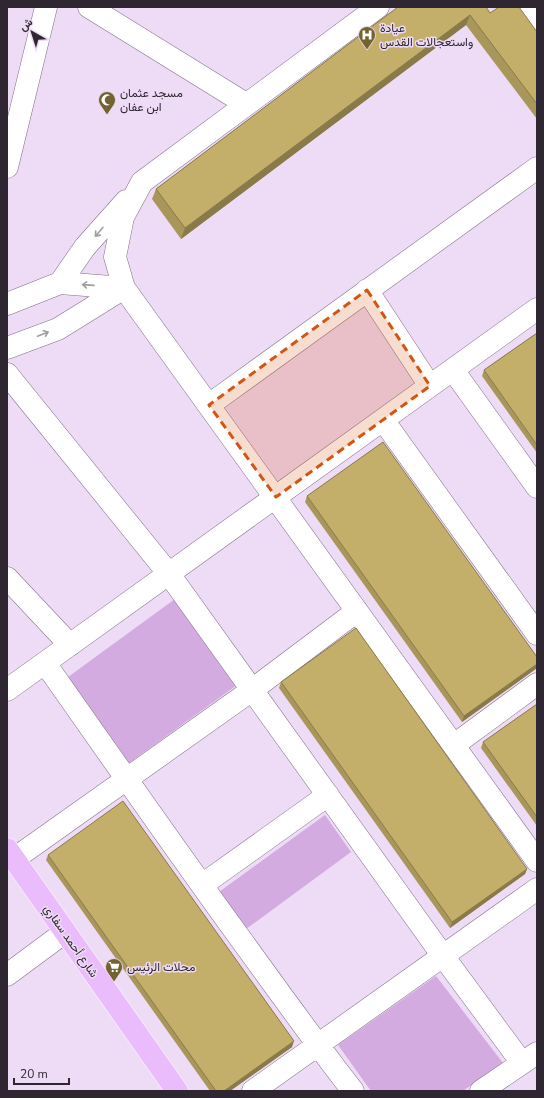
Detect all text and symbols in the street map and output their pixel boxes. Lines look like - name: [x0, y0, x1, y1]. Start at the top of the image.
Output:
- north arrow: [12, 12, 52, 52]
- text: ش: [16, 15, 36, 35]
- place label: عيادة واستعجالات القدس: [380, 20, 473, 50]
- hospital icon: عيادة واستعجالات القدس: [357, 25, 377, 50]
- place label: مسجد عثمان ابن عفان: [120, 85, 183, 115]
- mosque icon: مسجد عثمان ابن عفان: [97, 90, 117, 115]
- one-way arrow: [94, 227, 103, 237]
- one-way arrow: [82, 282, 95, 289]
- one-way arrow: [37, 330, 49, 338]
- street label: شارع أحمد سفاري: [38, 901, 102, 982]
- supermarket icon: محلات الرئيس: [104, 957, 124, 982]
- place label: محلات الرئيس: [127, 959, 195, 975]
- scale bar: [14, 1060, 69, 1086]
- text: 20 m: [20, 1066, 48, 1082]

